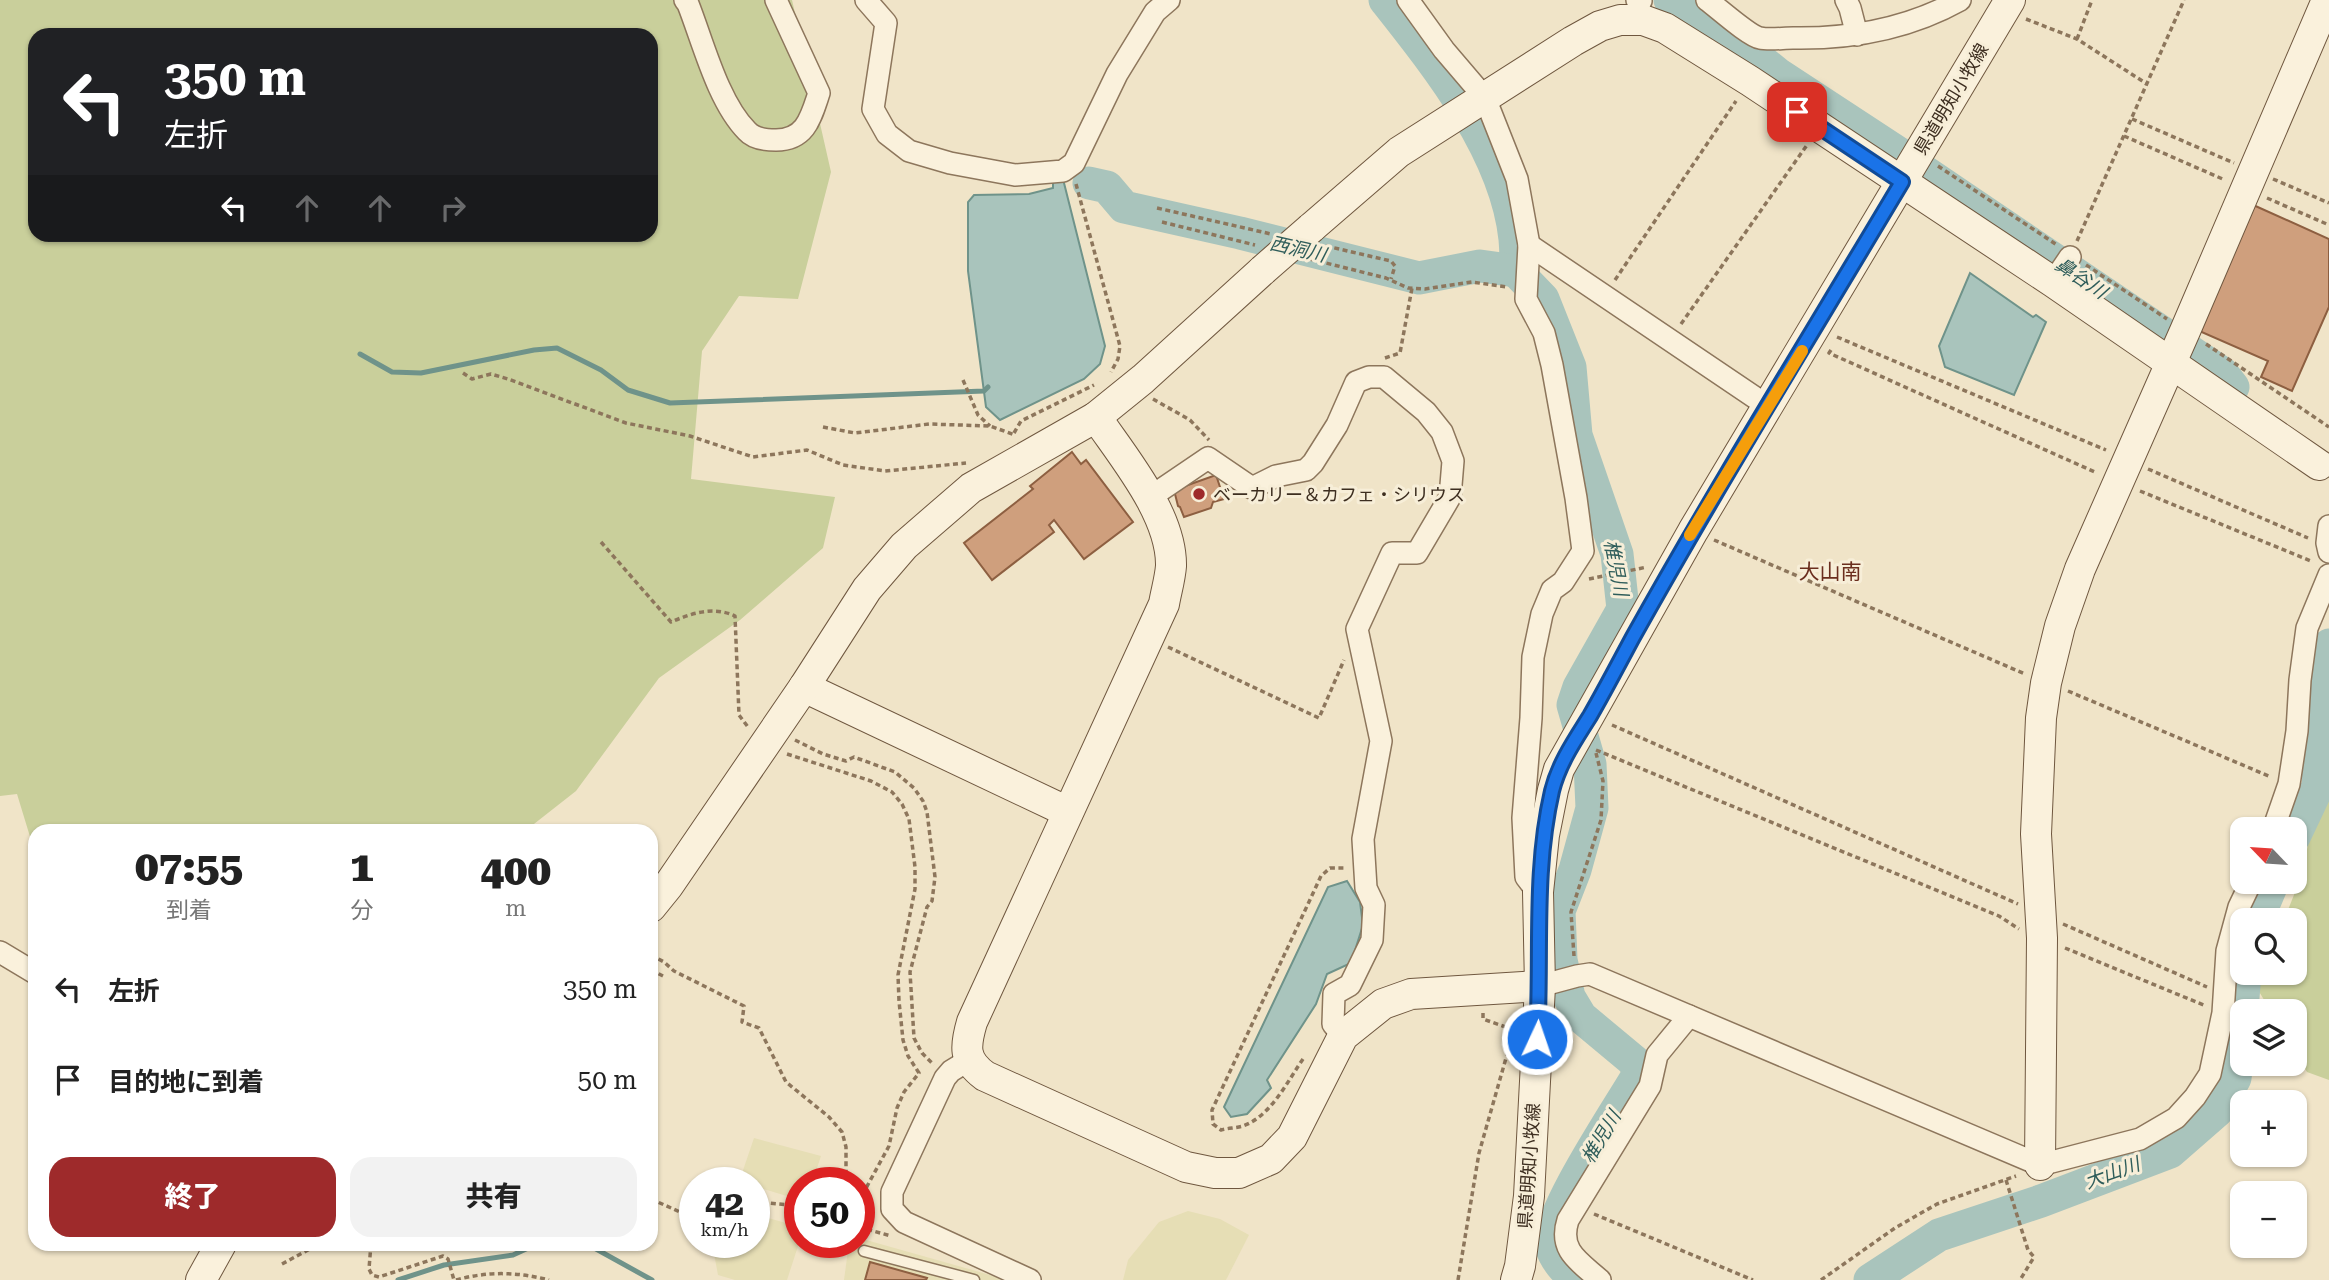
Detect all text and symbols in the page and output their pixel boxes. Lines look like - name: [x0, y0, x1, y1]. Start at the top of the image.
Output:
- street label: 県道明知小牧線: [1910, 40, 1992, 158]
- text: 350 m: [164, 50, 306, 107]
- icon: left: [49, 56, 140, 147]
- pin: [1767, 82, 1827, 142]
- icon: arrive: [1778, 93, 1816, 131]
- text: 左折: [164, 116, 228, 154]
- icon: left: [215, 189, 253, 227]
- icon: ahead: [288, 189, 326, 227]
- icon: ahead: [361, 189, 399, 227]
- icon: right: [434, 189, 472, 227]
- water label: 西洞川: [1268, 231, 1330, 267]
- water label: 鼻谷川: [2051, 253, 2113, 305]
- place label: ベーカリー＆カフェ・シリウス: [1213, 484, 1465, 505]
- marker: ベーカリー＆カフェ・シリウス: [1191, 486, 1207, 502]
- water label: 椎児川: [1599, 538, 1633, 600]
- district label: 大山南: [1799, 560, 1862, 584]
- north arrow: [2230, 817, 2306, 894]
- map controls: [2230, 817, 2307, 1258]
- text: 07:55: [135, 842, 243, 891]
- text: 1: [350, 842, 374, 891]
- text: 400: [480, 846, 551, 895]
- text: m: [505, 895, 526, 922]
- text: 到着: [166, 897, 212, 924]
- text: 分: [350, 897, 373, 924]
- button: search: [2230, 908, 2307, 985]
- icon: left: [49, 970, 87, 1008]
- text: 350 m: [563, 974, 637, 1004]
- text: 左折: [108, 976, 160, 1006]
- button: layers: [2230, 999, 2307, 1076]
- position arrow: [1500, 1002, 1574, 1076]
- icon: arrive: [49, 1061, 87, 1099]
- text: 50 m: [578, 1065, 637, 1095]
- text: 目的地に到着: [108, 1067, 264, 1097]
- button: +: [2230, 1090, 2307, 1167]
- street label: 県道明知小牧線: [1514, 1102, 1544, 1230]
- water label: 椎児川: [1576, 1105, 1627, 1167]
- water label: 大山川: [2081, 1152, 2145, 1194]
- button: 終了: [49, 1157, 336, 1237]
- button: 共有: [350, 1157, 637, 1237]
- speed limit sign: 50: [784, 1167, 875, 1258]
- button: −: [2230, 1181, 2307, 1258]
- text: 42: [705, 1183, 744, 1224]
- text: km/h: [700, 1219, 749, 1240]

